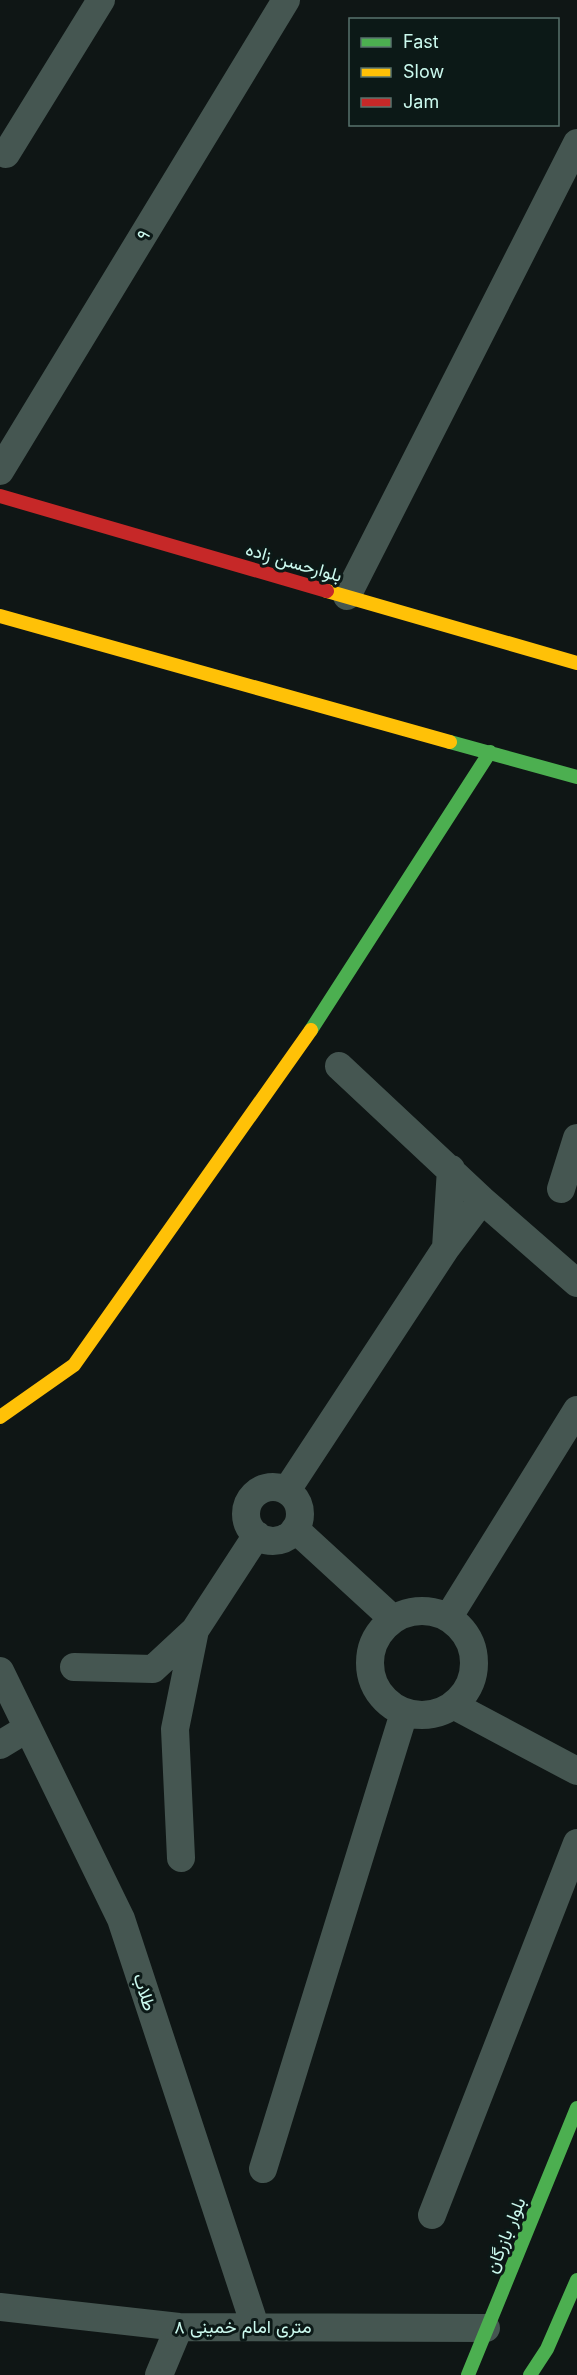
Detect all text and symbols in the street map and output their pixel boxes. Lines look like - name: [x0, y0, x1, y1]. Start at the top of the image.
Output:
- legend: [349, 18, 559, 126]
- text: Fast: [403, 31, 439, 52]
- text: Slow: [403, 61, 444, 82]
- text: Jam: [403, 91, 439, 112]
- street label: ۹: [132, 226, 154, 244]
- street label: بلوارحسن زاده: [243, 538, 345, 587]
- street label: طلاب: [129, 1971, 161, 2013]
- street label: بلوار بازرگان: [480, 2194, 531, 2276]
- street label: ۸ متری امام خمینی: [174, 2316, 312, 2339]

